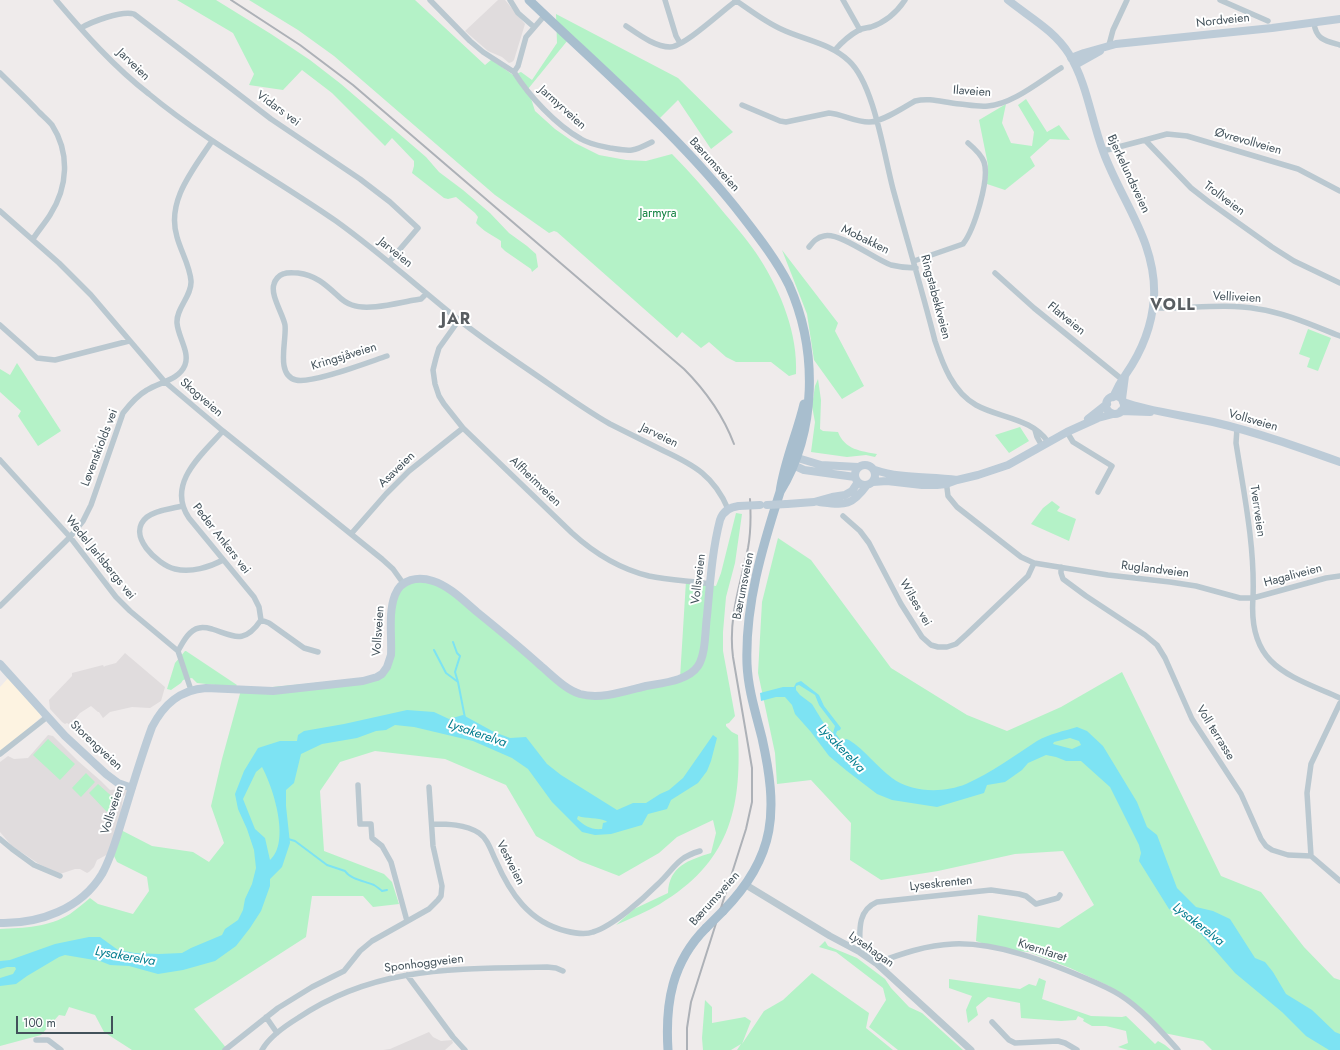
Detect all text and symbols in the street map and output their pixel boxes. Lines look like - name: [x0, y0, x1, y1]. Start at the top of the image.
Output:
- street label: Nordveien: [1196, 11, 1250, 31]
- street label: Jarveien: [114, 46, 152, 84]
- street label: Jarmyrveien: [535, 83, 589, 133]
- street label: Ilaveien: [952, 83, 992, 101]
- street label: Vidars vei: [253, 88, 303, 130]
- street label: Øvrevollveien: [1213, 126, 1283, 158]
- street label: Bjerkelundsveien: [1103, 132, 1153, 216]
- street label: Bærumsveien: [686, 135, 742, 195]
- street label: Trollveien: [1201, 179, 1247, 219]
- park label: Jarmyra: [639, 207, 677, 221]
- street label: Mobakken: [839, 222, 891, 258]
- street label: Jarveien: [375, 235, 415, 271]
- street label: Ringstabekkveien: [917, 253, 953, 341]
- street label: Velliveien: [1212, 290, 1262, 306]
- district label: VOLL: [1150, 296, 1196, 316]
- street label: Flatveien: [1044, 299, 1088, 339]
- district label: JAR: [441, 310, 471, 330]
- street label: Kringsjåveien: [310, 340, 378, 374]
- street label: Skogveien: [177, 376, 225, 420]
- street label: Løvenskiolds vei: [79, 407, 121, 489]
- street label: Vollsveien: [1227, 407, 1279, 435]
- street label: Jarveien: [638, 421, 680, 451]
- street label: Asaveien: [376, 449, 418, 491]
- street label: Alfheimveien: [506, 454, 564, 510]
- street label: Tverrveien: [1246, 484, 1268, 538]
- street label: Peder Ankers vei: [189, 501, 253, 577]
- street label: Wedel Jarlsbergs vei: [62, 513, 138, 603]
- street label: Bærumsveien: [730, 551, 758, 621]
- street label: Vollsveien: [689, 553, 709, 605]
- street label: Ruglandveien: [1120, 559, 1190, 581]
- street label: Hagaliveien: [1262, 561, 1324, 591]
- street label: Wilses vei: [896, 577, 934, 629]
- street label: Vollsveien: [370, 605, 388, 657]
- street label: Voll terrasse: [1193, 703, 1237, 763]
- water label: Lysakerelva: [446, 717, 508, 751]
- street label: Storengveien: [67, 718, 125, 774]
- water label: Lysakerelva: [814, 722, 868, 776]
- street label: Vollsveien: [98, 784, 128, 836]
- street label: Vestveien: [493, 838, 527, 888]
- street label: Bærumsveien: [687, 869, 743, 929]
- street label: Lyseskrenten: [909, 874, 973, 894]
- water label: Lysakerelva: [1169, 900, 1227, 950]
- street label: Lysehagan: [846, 929, 896, 971]
- street label: Kvernfaret: [1016, 936, 1068, 966]
- water label: Lysakerelva: [94, 944, 156, 970]
- street label: Sponhoggveien: [384, 952, 464, 976]
- scale bar: [18, 1008, 115, 1034]
- text: 100 m: [23, 1014, 56, 1032]

